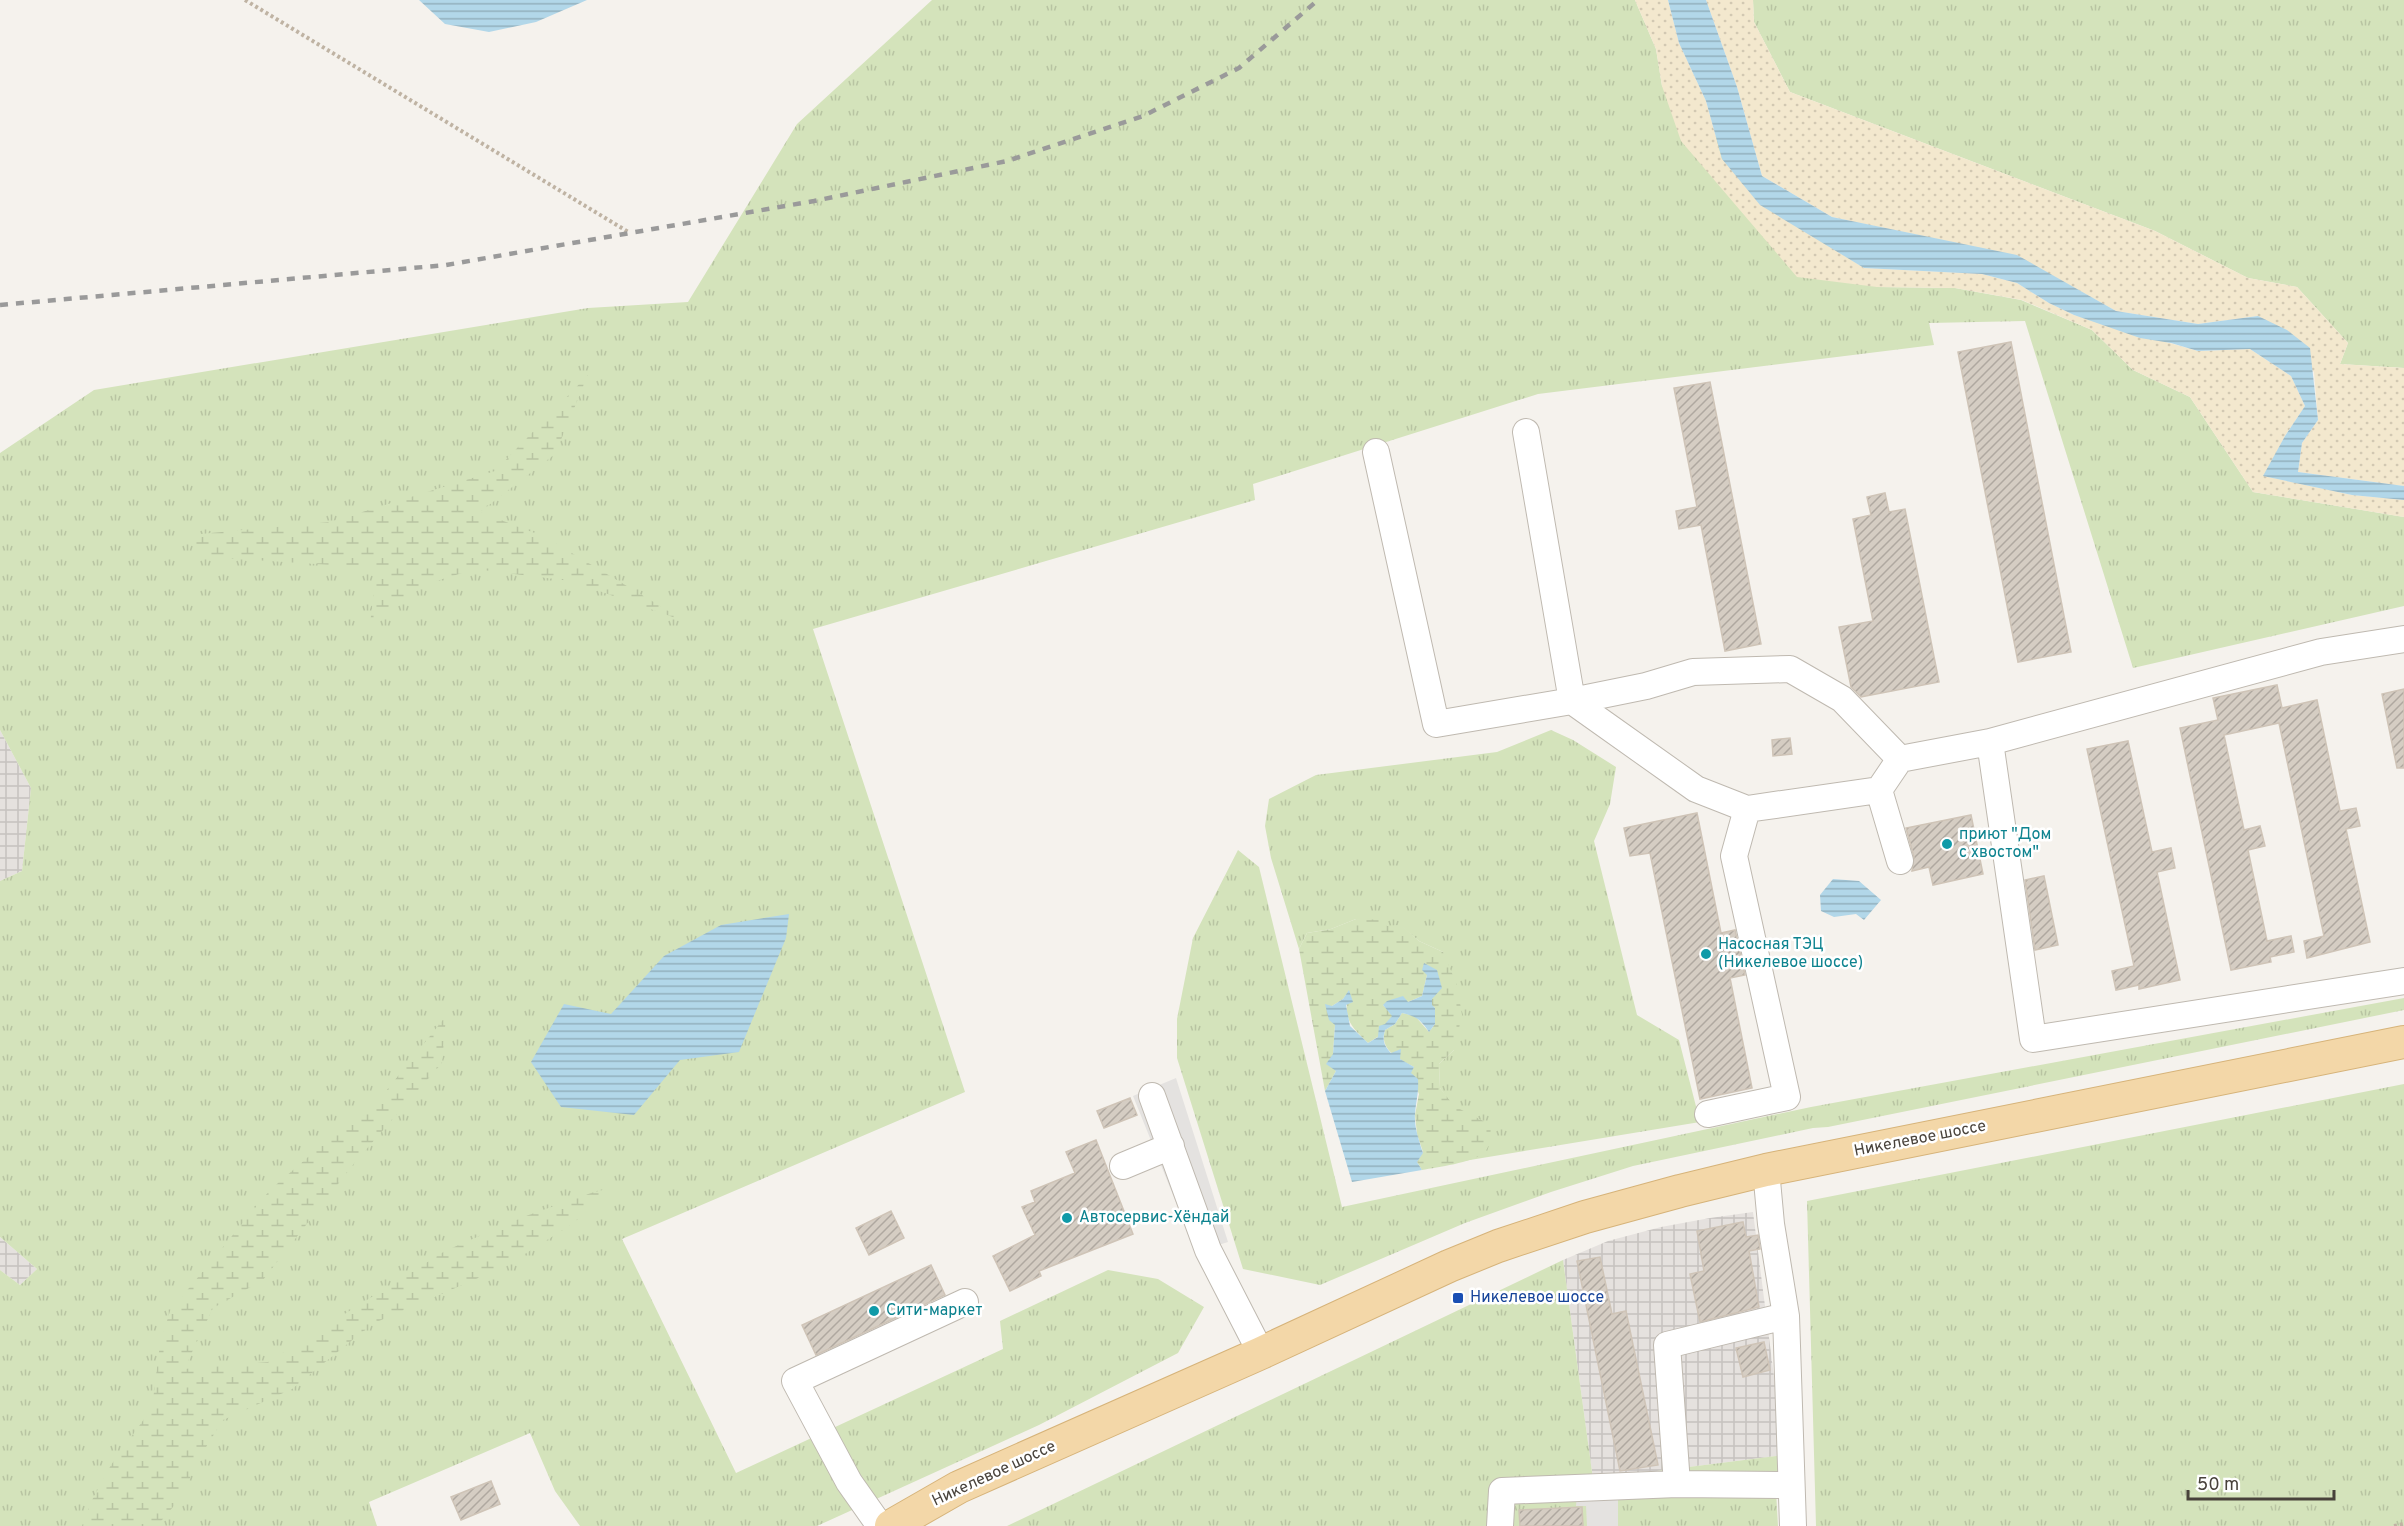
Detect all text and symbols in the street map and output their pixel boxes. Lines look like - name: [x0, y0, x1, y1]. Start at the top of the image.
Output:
- place label: приют "Дом с хвостом": [1959, 825, 2051, 863]
- marker: приют "Дом с хвостом": [1940, 837, 1954, 851]
- place label: Насосная ТЭЦ (Никелевое шоссе): [1718, 935, 1863, 973]
- marker: Насосная ТЭЦ (Никелевое шоссе): [1699, 947, 1713, 961]
- street label: Никелевое шоссе: [1852, 1116, 1988, 1162]
- place label: Автосервис-Хёндай: [1079, 1208, 1229, 1228]
- marker: Автосервис-Хёндай: [1060, 1211, 1074, 1225]
- place label: Никелевое шоссе: [1470, 1288, 1604, 1308]
- marker: Никелевое шоссе: [1451, 1291, 1465, 1305]
- place label: Сити-маркет: [886, 1301, 982, 1321]
- marker: Сити-маркет: [867, 1304, 881, 1318]
- street label: Никелевое шоссе: [929, 1437, 1059, 1511]
- scale bar: [2188, 1463, 2334, 1501]
- text: 50 m: [2197, 1474, 2239, 1497]

